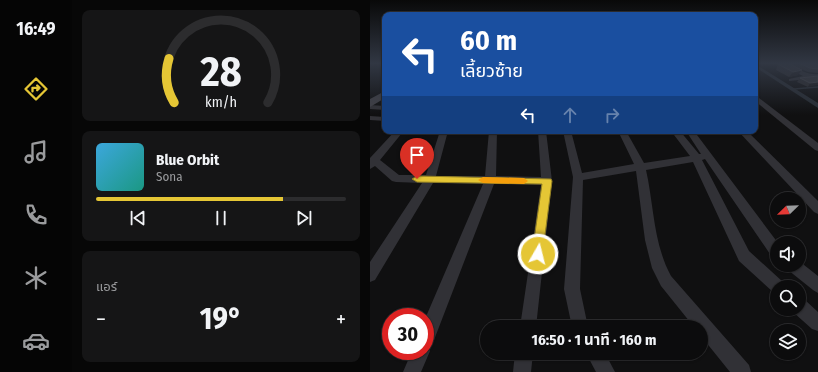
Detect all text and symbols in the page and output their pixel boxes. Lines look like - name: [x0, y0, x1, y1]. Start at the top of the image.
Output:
- text: 16:49: [16, 18, 56, 40]
- text: 60 m: [460, 24, 517, 57]
- icon: left: [394, 28, 446, 80]
- text: 28: [199, 47, 242, 97]
- text: เลี้ยวซ้าย: [460, 60, 523, 82]
- icon: directions: [22, 75, 50, 103]
- text: km/h: [205, 94, 237, 111]
- icon: left: [517, 104, 539, 126]
- icon: ahead: [559, 104, 581, 126]
- icon: right: [601, 104, 623, 126]
- icon: music: [22, 138, 50, 166]
- pin: [400, 138, 434, 179]
- icon: arrive: [406, 144, 428, 166]
- text: Blue Orbit: [156, 151, 219, 169]
- text: Sona: [156, 169, 183, 184]
- north arrow: [770, 192, 806, 228]
- map controls: [770, 192, 806, 360]
- icon: phone: [22, 201, 50, 229]
- icon: previous: [127, 207, 149, 229]
- icon: pause: [210, 207, 232, 229]
- icon: next: [293, 207, 315, 229]
- position arrow: [517, 233, 559, 275]
- button: sound: [770, 236, 806, 272]
- icon: climate: [22, 264, 50, 292]
- text: แอร์: [96, 279, 117, 294]
- button: search: [770, 280, 806, 316]
- text: 19°: [200, 301, 242, 337]
- text: −: [96, 306, 106, 333]
- text: +: [336, 306, 346, 333]
- speed limit sign: 30: [382, 308, 434, 360]
- button: layers: [770, 324, 806, 360]
- icon: car: [22, 327, 50, 355]
- text: 16:50 · 1 นาที · 160 m: [532, 331, 656, 349]

